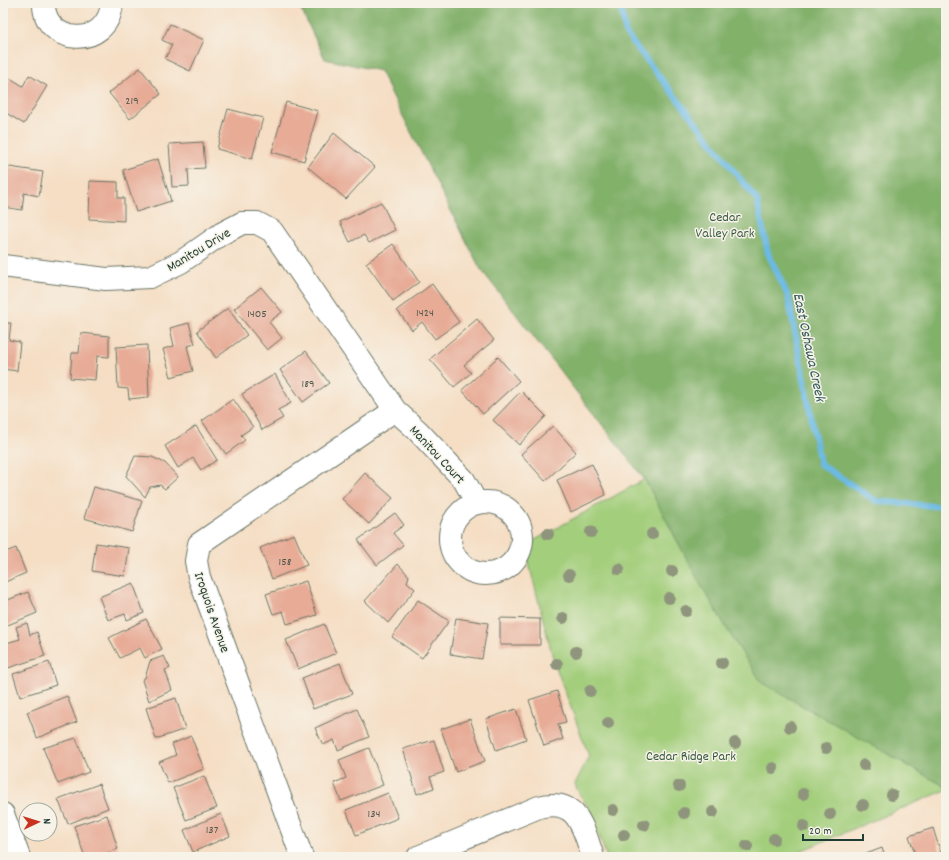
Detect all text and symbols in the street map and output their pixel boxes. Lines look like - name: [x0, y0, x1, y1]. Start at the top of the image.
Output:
- house number: 219: [125, 93, 139, 110]
- park label: Cedar Valley Park: [696, 208, 755, 244]
- street label: Manitou Drive: [163, 224, 235, 278]
- water label: East Oshawa Creek: [786, 291, 831, 406]
- house number: 1424: [416, 305, 434, 322]
- house number: 1405: [247, 306, 267, 323]
- house number: 189: [302, 376, 314, 393]
- street label: Manitou Court: [404, 421, 469, 489]
- house number: 158: [279, 554, 292, 571]
- street label: Iroquois Avenue: [188, 570, 234, 656]
- park label: Cedar Ridge Park: [646, 747, 736, 767]
- north arrow: [18, 802, 58, 842]
- house number: 134: [368, 806, 380, 823]
- scale bar: [803, 816, 863, 842]
- text: N: [38, 818, 54, 825]
- house number: 137: [206, 822, 219, 839]
- text: 20 m: [809, 823, 832, 840]

